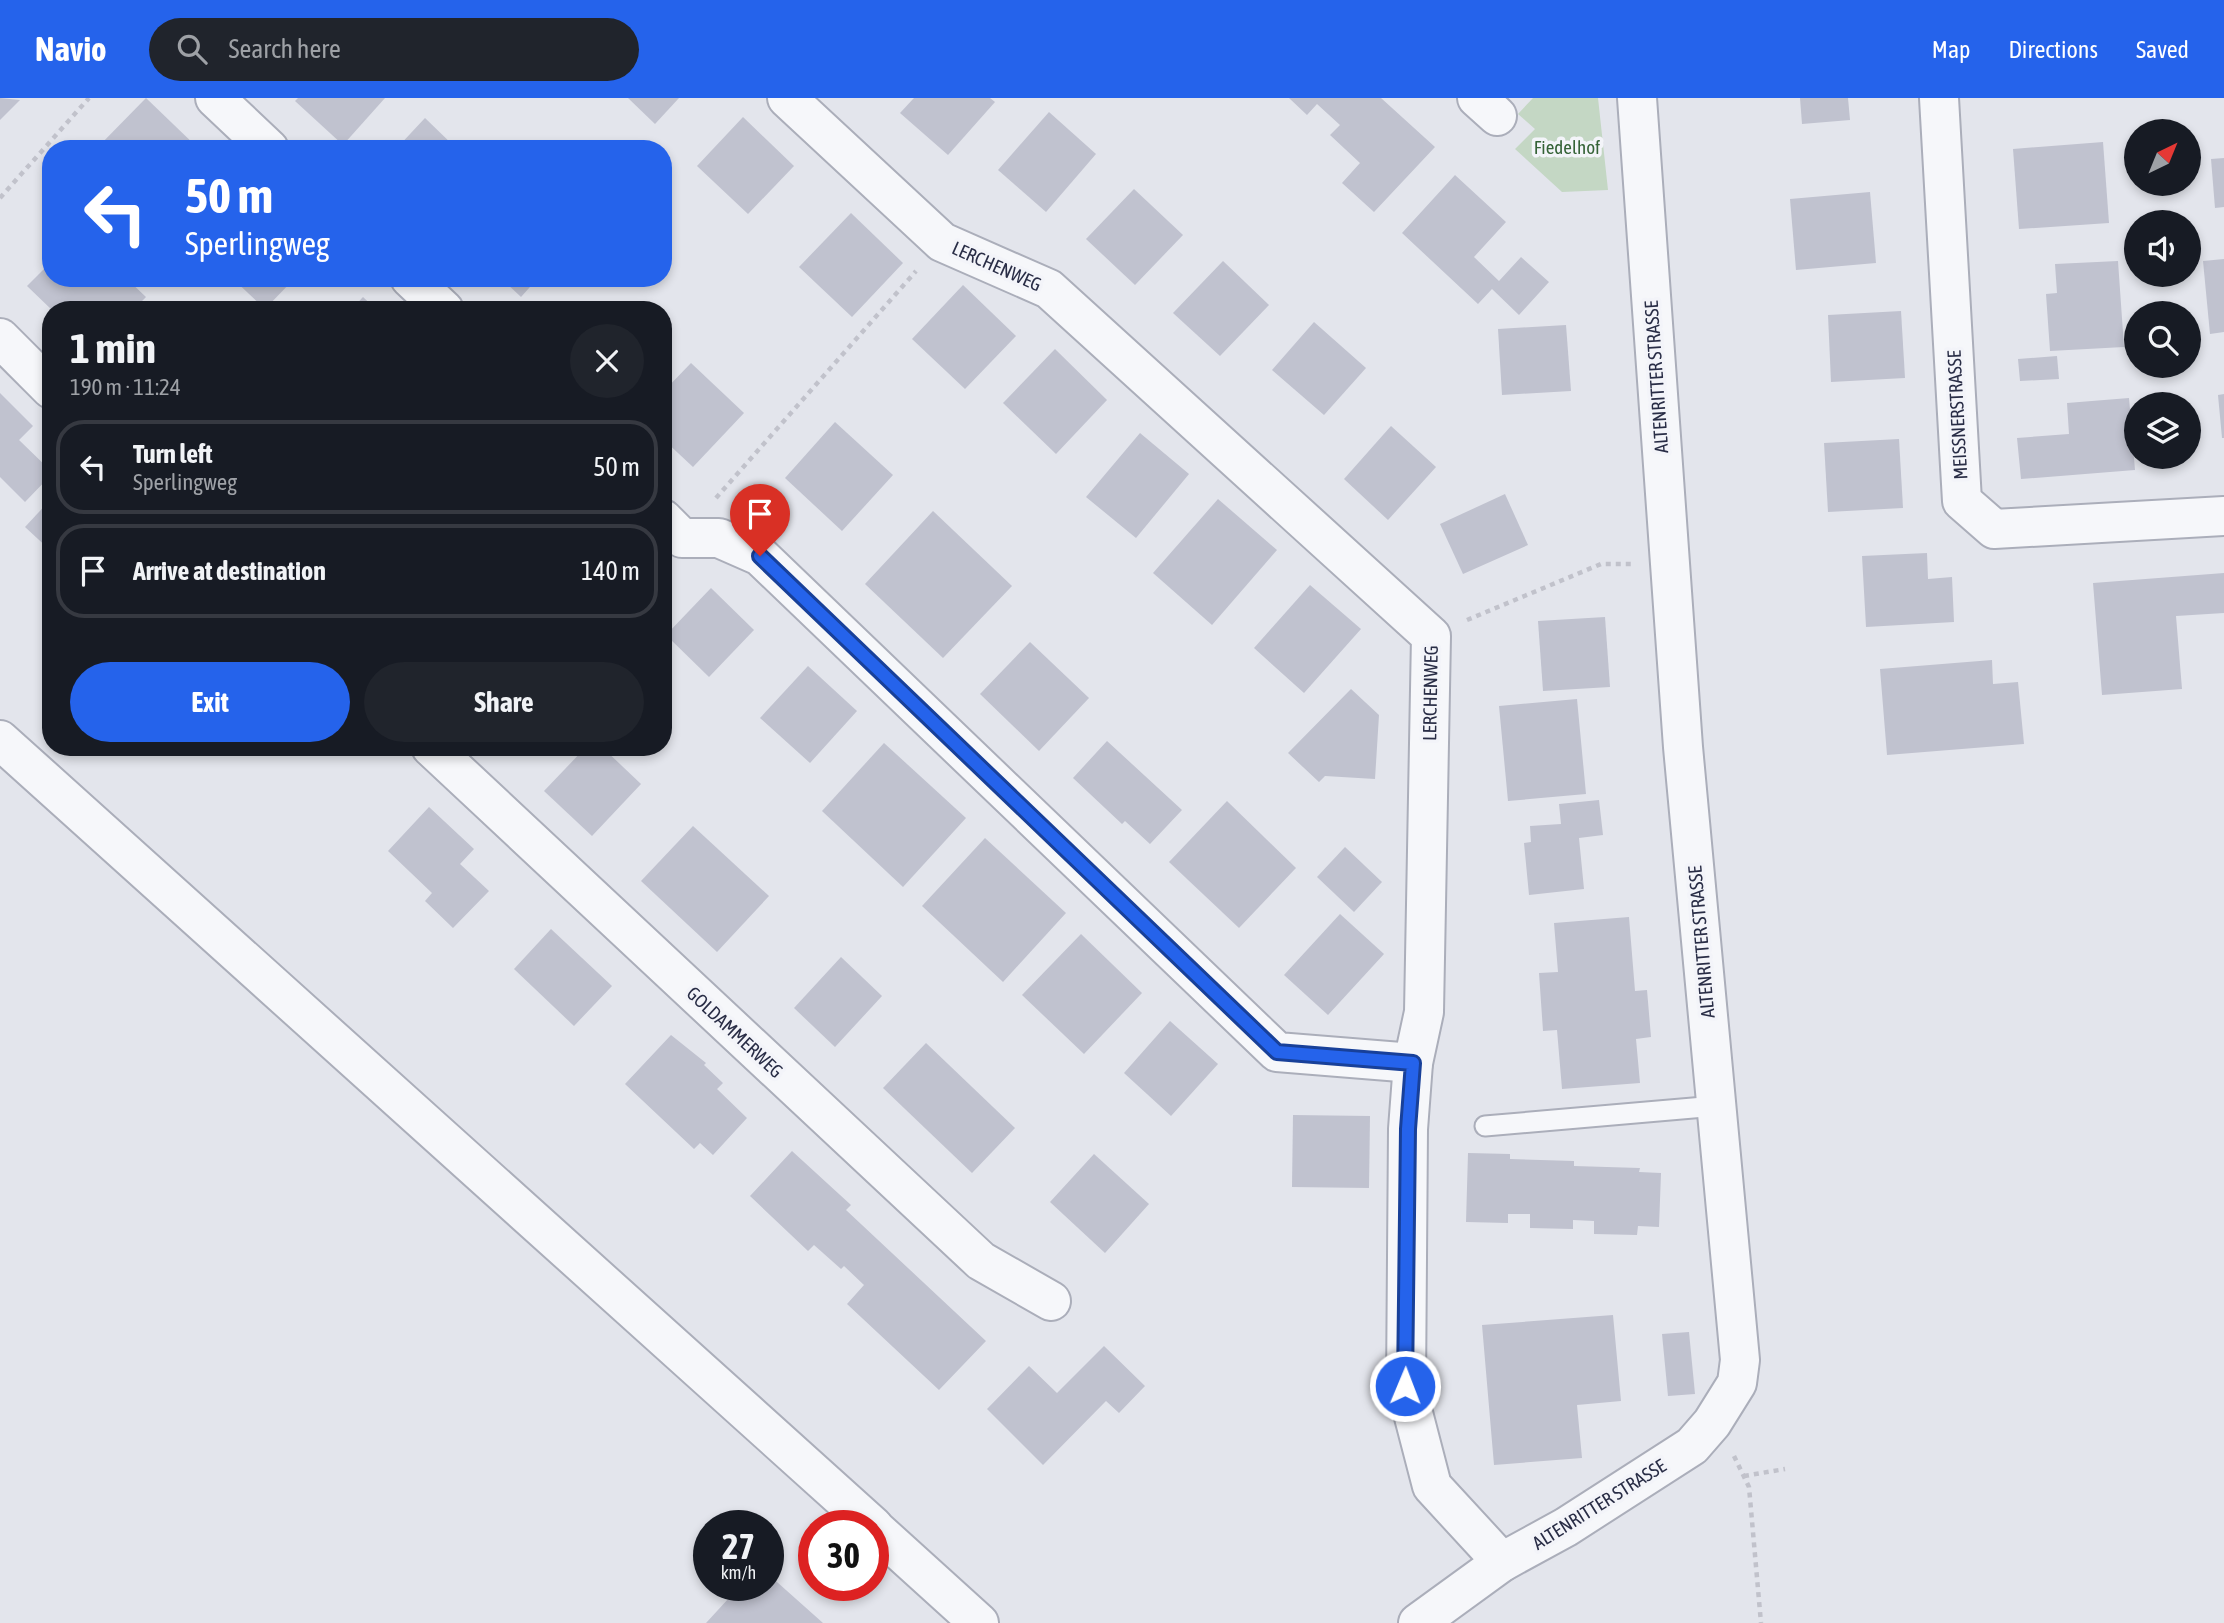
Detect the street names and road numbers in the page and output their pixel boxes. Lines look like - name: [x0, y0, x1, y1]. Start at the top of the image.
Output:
- street label: LERCHENWEG: [949, 237, 1045, 295]
- street label: ALTENRITTER STRASSE: [1640, 300, 1672, 454]
- street label: MEISSNERSTRASSE: [1943, 350, 1971, 480]
- street label: LERCHENWEG: [1418, 645, 1442, 741]
- street label: ALTENRITTER STRASSE: [1683, 865, 1719, 1019]
- street label: GOLDAMMERWEG: [682, 982, 788, 1082]
- street label: ALTENRITTER STRASSE: [1528, 1454, 1670, 1554]

